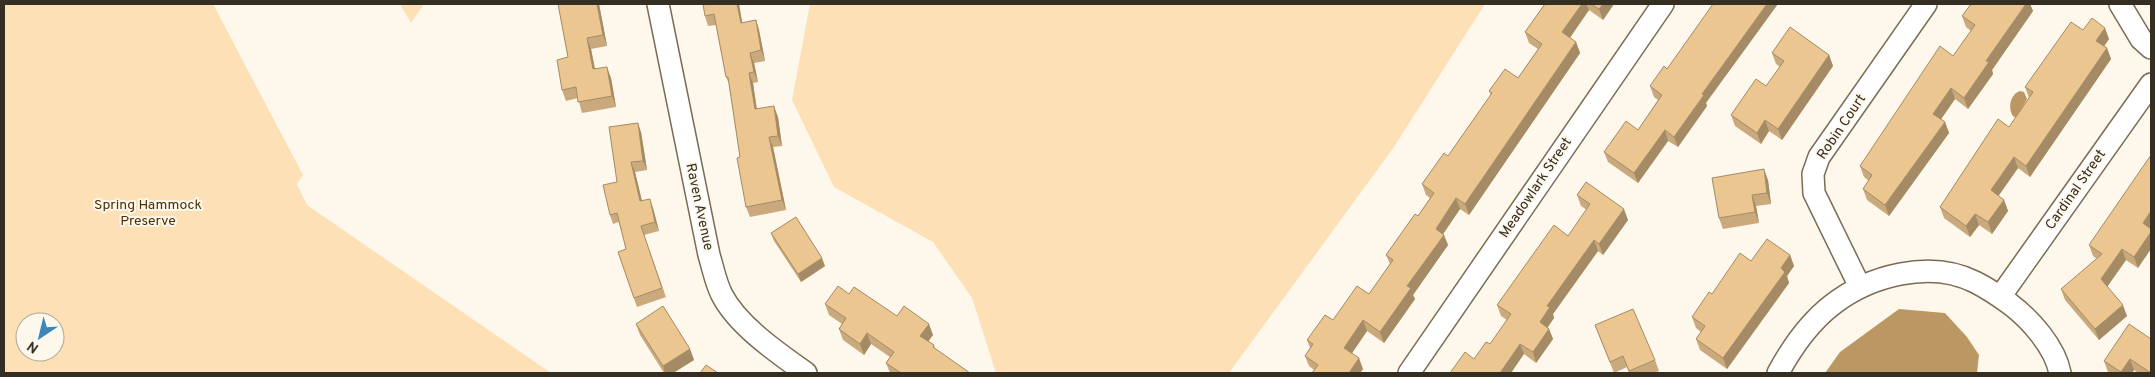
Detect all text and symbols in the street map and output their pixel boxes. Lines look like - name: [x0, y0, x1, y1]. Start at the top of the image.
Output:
- street label: Robin Court: [1814, 91, 1870, 163]
- street label: Meadowlark Street: [1496, 134, 1576, 242]
- street label: Cardinal Street: [2042, 147, 2110, 233]
- street label: Raven Avenue: [681, 162, 717, 252]
- park label: Spring Hammock Preserve: [94, 197, 202, 230]
- north arrow: [15, 312, 65, 362]
- text: N: [24, 337, 42, 356]

